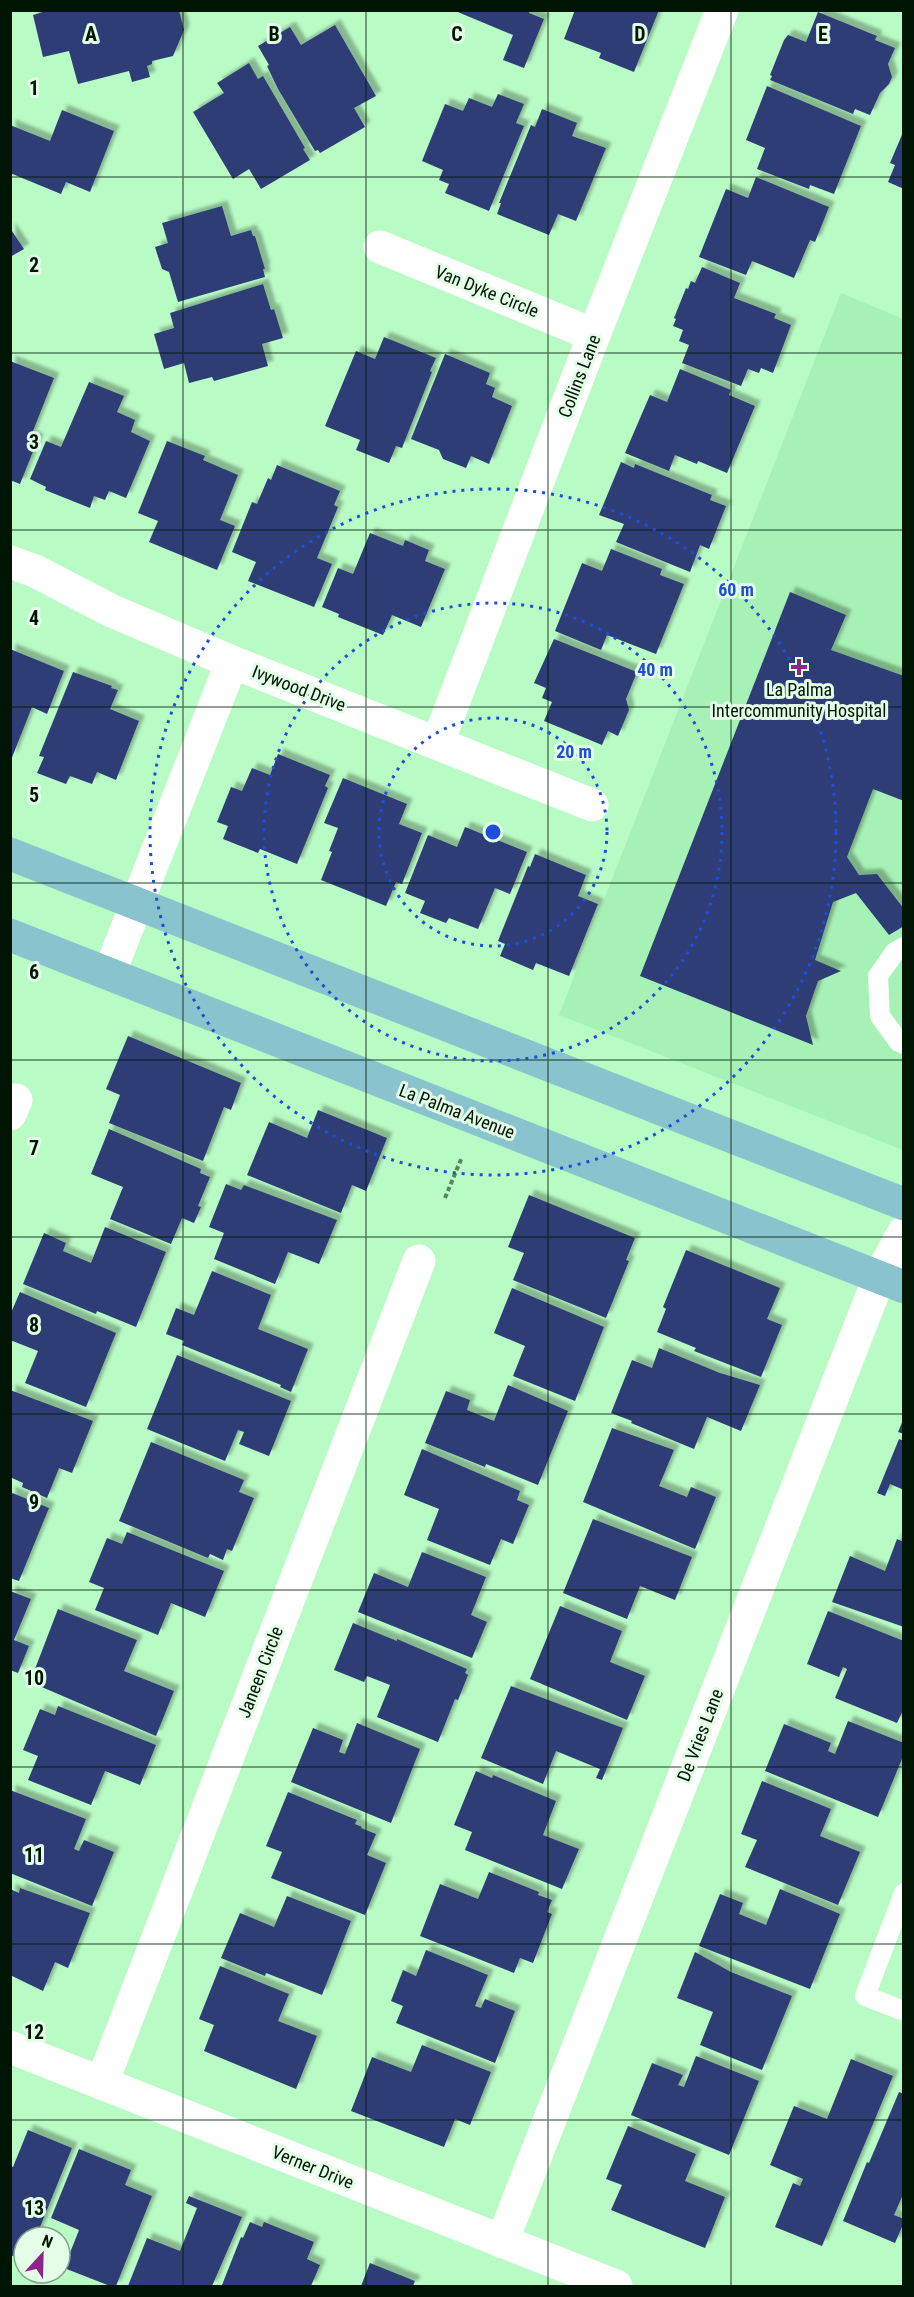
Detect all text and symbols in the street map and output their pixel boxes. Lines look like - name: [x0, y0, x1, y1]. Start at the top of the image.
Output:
- text: A: [85, 22, 97, 46]
- text: B: [268, 22, 280, 46]
- text: C: [451, 22, 463, 46]
- text: D: [634, 22, 646, 46]
- text: E: [818, 22, 828, 46]
- text: 1: [29, 76, 39, 100]
- text: 2: [29, 253, 39, 277]
- street label: Van Dyke Circle: [432, 261, 542, 321]
- street label: Collins Lane: [554, 332, 604, 420]
- text: 3: [29, 430, 39, 454]
- text: 60 m: [718, 579, 754, 600]
- text: 4: [29, 606, 39, 630]
- marker: La Palma Intercommunity Hospital: [790, 658, 808, 676]
- text: 40 m: [637, 659, 673, 680]
- street label: Ivywood Drive: [249, 661, 349, 715]
- place label: La Palma Intercommunity Hospital: [712, 679, 886, 721]
- text: 20 m: [556, 741, 592, 762]
- text: 5: [29, 783, 39, 807]
- centre of rings: [483, 822, 503, 842]
- text: 6: [29, 960, 39, 984]
- street label: La Palma Avenue: [396, 1079, 518, 1143]
- text: 7: [29, 1136, 39, 1160]
- text: 8: [29, 1313, 39, 1337]
- text: 9: [29, 1490, 39, 1514]
- street label: Janeen Circle: [233, 1623, 287, 1721]
- text: 10: [24, 1666, 44, 1690]
- street label: De Vries Lane: [673, 1686, 727, 1784]
- text: 11: [24, 1843, 44, 1867]
- text: 12: [24, 2020, 44, 2044]
- street label: Verner Drive: [269, 2141, 357, 2193]
- text: 13: [24, 2196, 44, 2220]
- north arrow: [12, 2225, 72, 2285]
- text: N: [39, 2231, 56, 2252]

